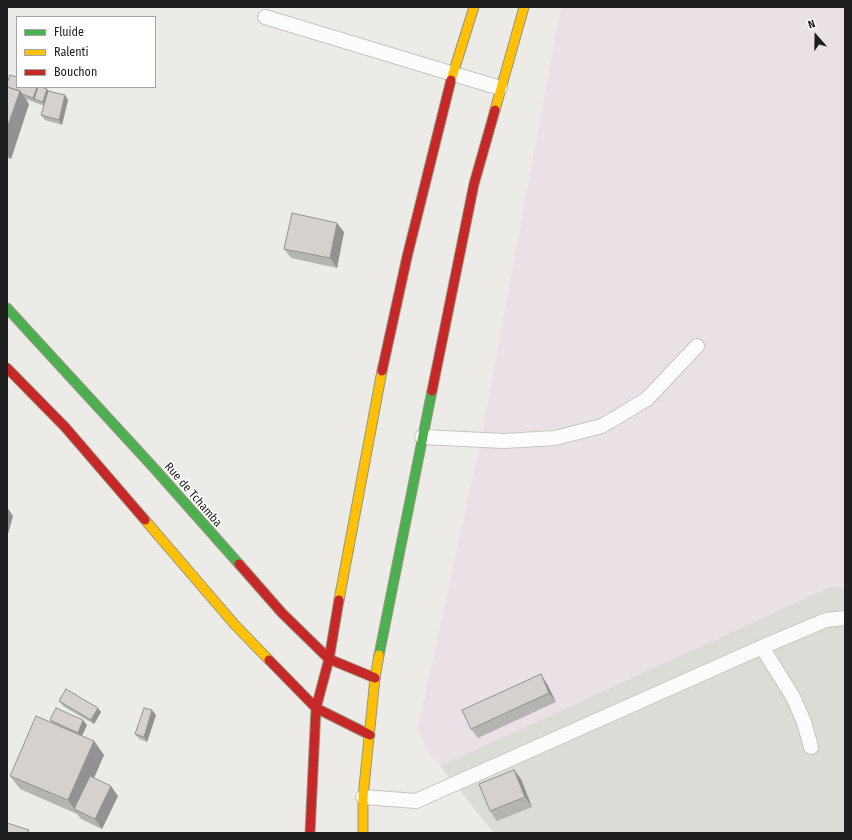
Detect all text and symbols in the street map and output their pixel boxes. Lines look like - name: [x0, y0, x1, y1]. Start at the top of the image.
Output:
- legend: [16, 16, 156, 88]
- north arrow: [796, 16, 836, 56]
- text: N: [806, 17, 817, 31]
- text: Fluide: [54, 25, 84, 39]
- text: Ralenti: [54, 45, 89, 59]
- text: Bouchon: [54, 65, 97, 79]
- street label: Rue de Tchamba: [161, 460, 225, 530]

